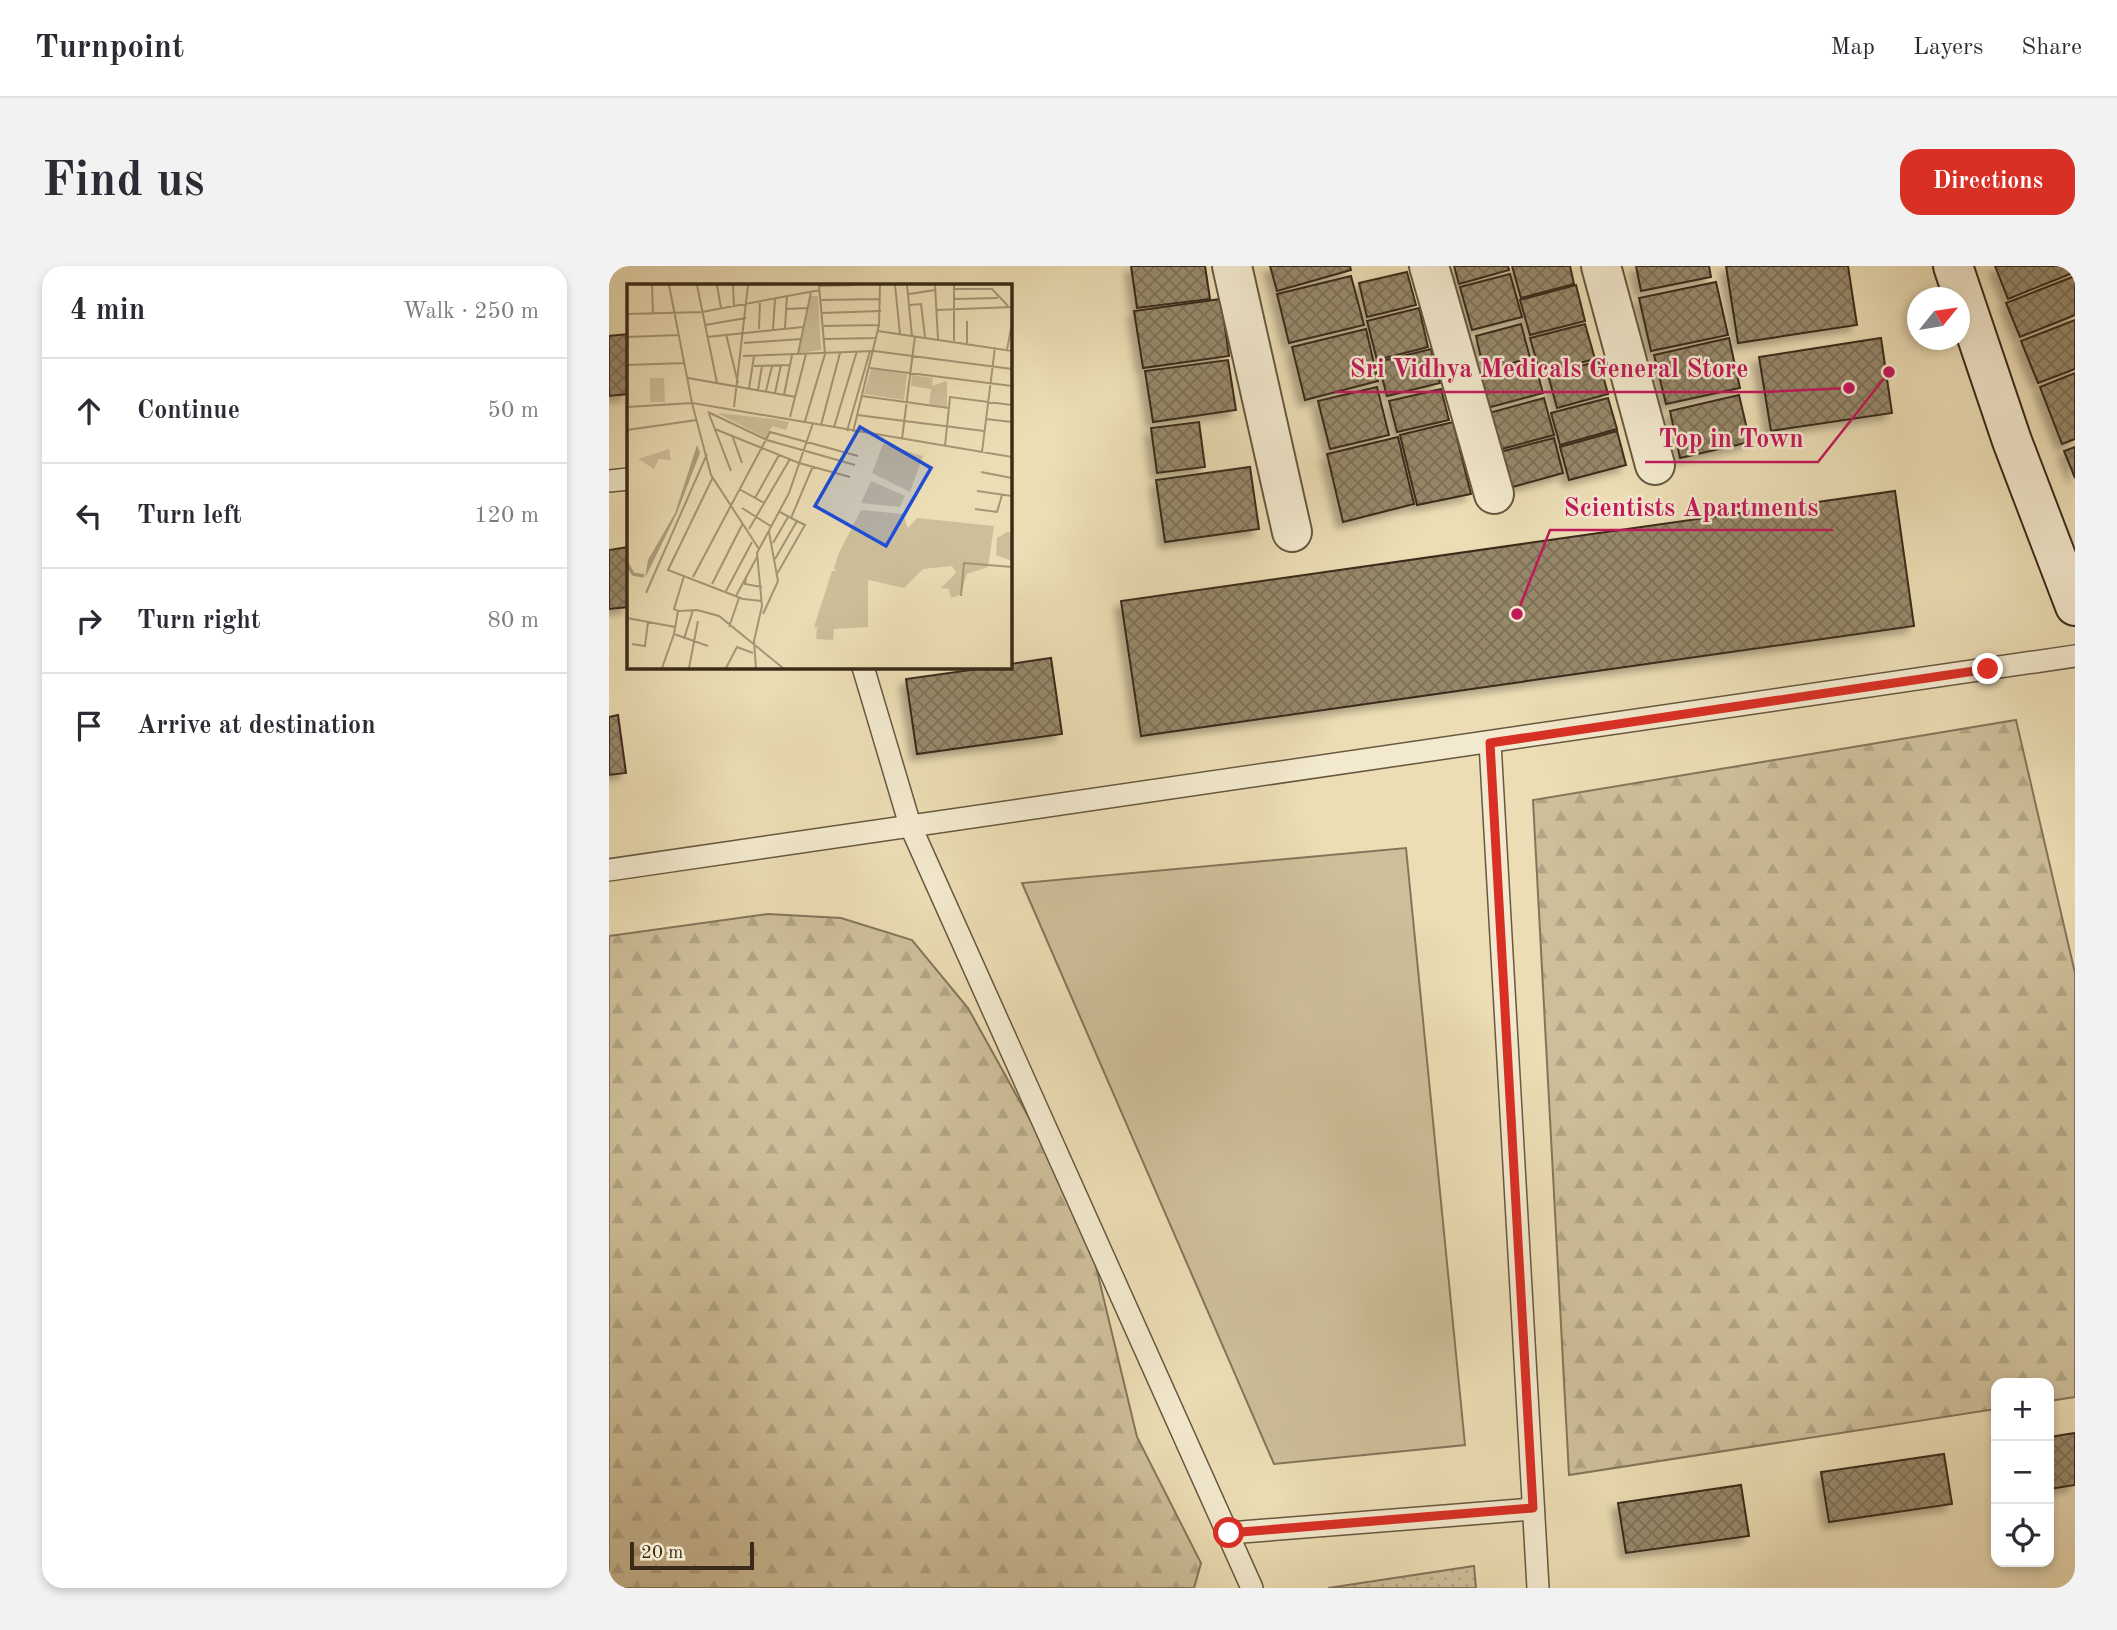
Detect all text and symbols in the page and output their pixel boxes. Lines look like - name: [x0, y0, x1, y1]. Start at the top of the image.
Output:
- text: Turnpoint: [35, 32, 184, 65]
- text: Map: [1831, 36, 1875, 60]
- text: Layers: [1913, 36, 1983, 60]
- text: Share: [2021, 36, 2082, 60]
- button: Directions: [1900, 149, 2075, 215]
- text: Find us: [42, 158, 205, 207]
- inset map: [627, 284, 1011, 668]
- north arrow: [1907, 287, 1970, 350]
- text: 4 min: [70, 296, 145, 326]
- text: Walk · 250 m: [403, 300, 539, 323]
- callout: Sri Vidhya Medicals General Store: [1335, 345, 1762, 392]
- text: Sri Vidhya Medicals General Store: [1350, 357, 1748, 383]
- icon: ahead: [70, 392, 108, 430]
- text: Continue: [137, 398, 240, 424]
- text: 50 m: [488, 399, 539, 422]
- callout: Top in Town: [1645, 415, 1818, 462]
- text: Top in Town: [1658, 427, 1804, 453]
- callout: Scientists Apartments: [1550, 483, 1833, 530]
- text: Scientists Apartments: [1564, 496, 1818, 522]
- icon: left: [70, 497, 108, 535]
- text: Turn left: [137, 503, 242, 529]
- text: 120 m: [474, 504, 539, 527]
- icon: right: [70, 602, 108, 640]
- text: Turn right: [137, 608, 260, 634]
- text: 80 m: [488, 609, 539, 632]
- route end: [1972, 653, 2003, 684]
- icon: arrive: [70, 707, 108, 745]
- text: Arrive at destination: [137, 713, 376, 739]
- map controls: [1991, 1378, 2054, 1567]
- button: +: [1991, 1378, 2054, 1441]
- button: −: [1991, 1441, 2054, 1504]
- button: locate: [1991, 1504, 2054, 1567]
- route start: [1213, 1517, 1244, 1548]
- scale bar: [630, 1539, 754, 1571]
- text: 20 m: [641, 1544, 683, 1563]

